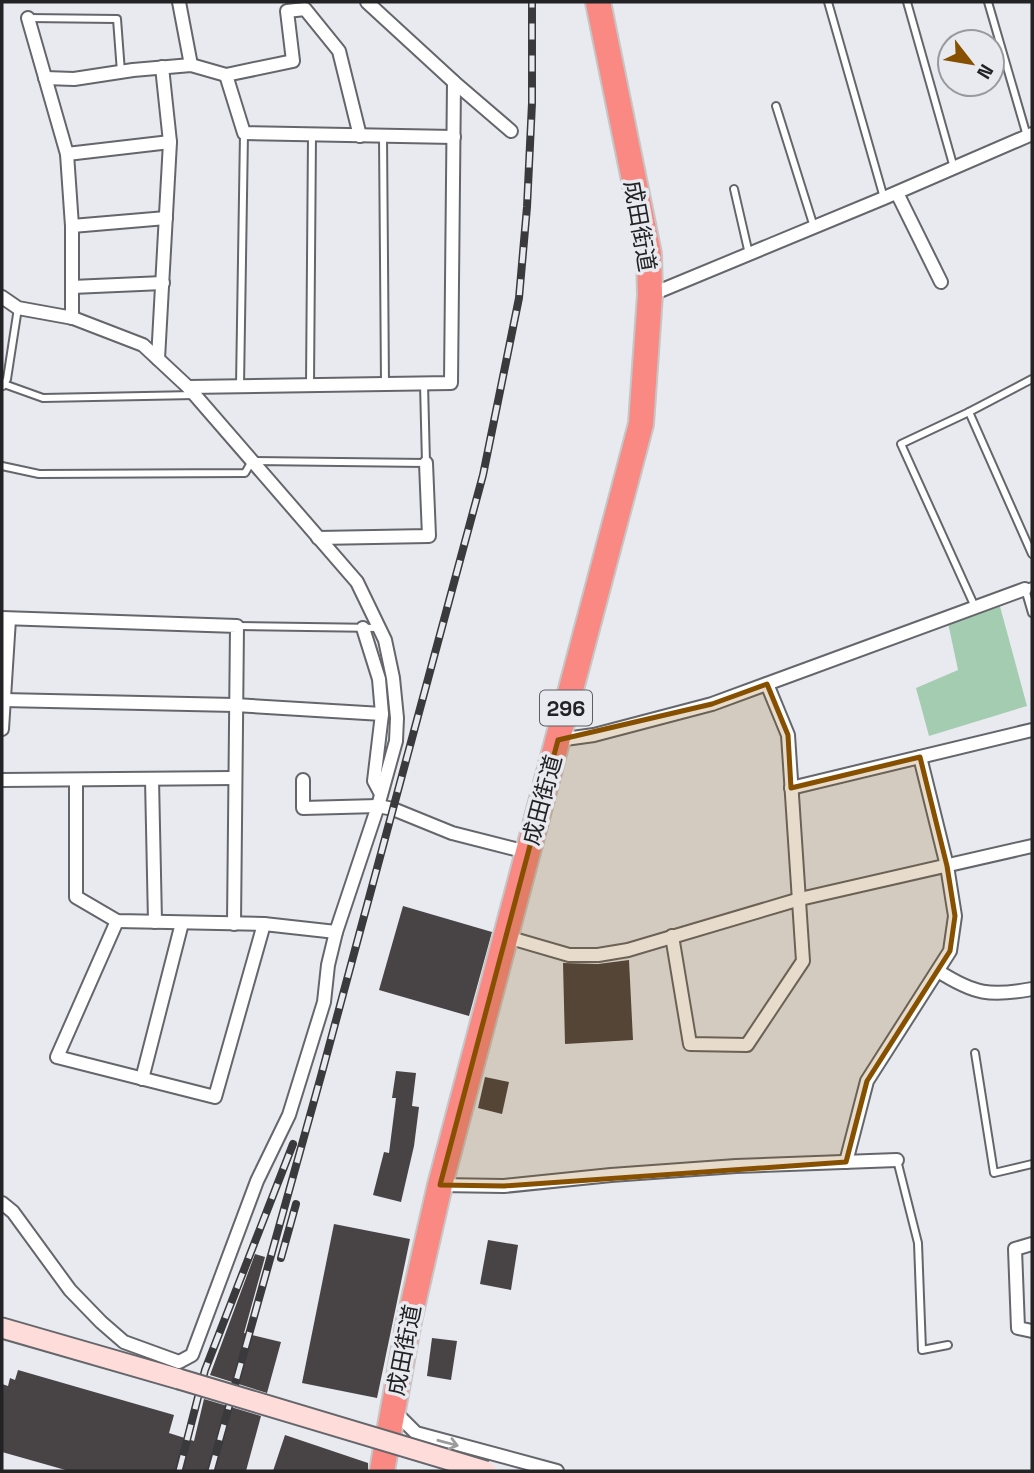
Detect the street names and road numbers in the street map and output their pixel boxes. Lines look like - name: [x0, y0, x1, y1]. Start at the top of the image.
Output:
- street label: 成田街道: [617, 178, 663, 274]
- road number: 296: [540, 690, 592, 726]
- street label: 成田街道: [516, 752, 568, 848]
- street label: 成田街道: [380, 1302, 428, 1398]

